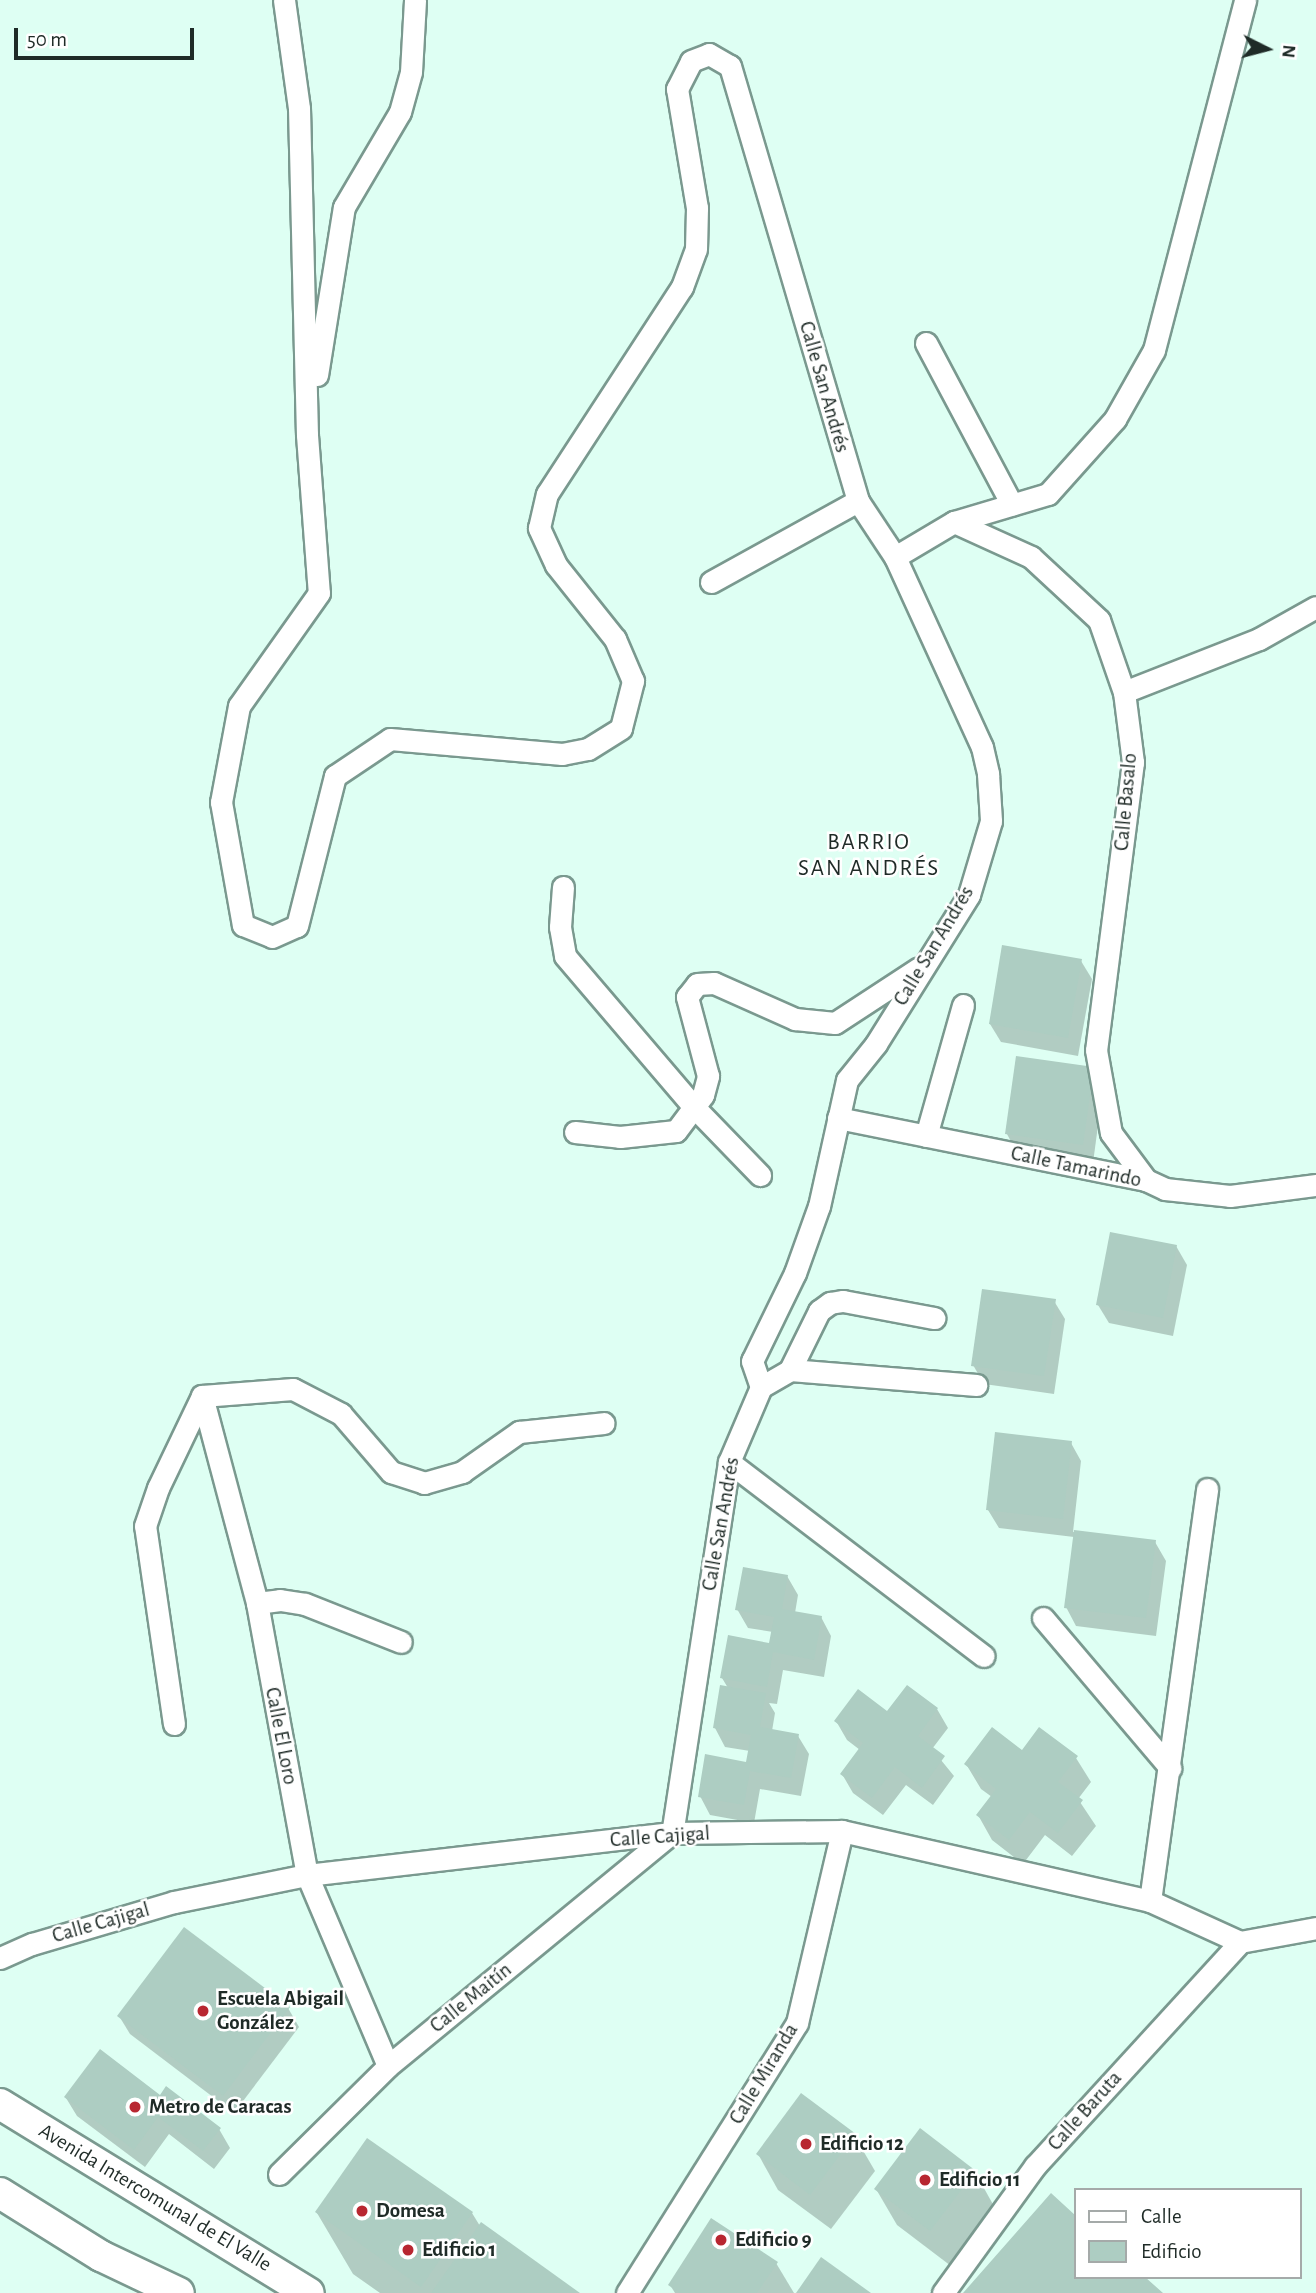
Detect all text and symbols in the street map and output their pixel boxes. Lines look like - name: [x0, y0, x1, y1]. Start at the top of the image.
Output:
- scale bar: [18, 14, 198, 58]
- north arrow: [1232, 14, 1302, 84]
- text: 50 m: [27, 29, 67, 50]
- text: N: [1278, 44, 1299, 59]
- street label: Calle San Andrés: [793, 319, 855, 455]
- street label: Calle Basalo: [1109, 752, 1143, 852]
- district label: BARRIO SAN ANDRÉS: [799, 829, 939, 883]
- street label: Calle San Andrés: [888, 882, 980, 1010]
- street label: Calle Tamarindo: [1008, 1141, 1144, 1193]
- street label: Calle San Andrés: [697, 1455, 745, 1593]
- street label: Calle El Loro: [259, 1685, 303, 1787]
- street label: Calle Cajigal: [609, 1821, 711, 1853]
- street label: Calle Cajigal: [49, 1897, 153, 1949]
- street label: Calle Maitín: [425, 1957, 517, 2039]
- place label: Escuela Abigail González: [217, 1986, 344, 2036]
- marker: Escuela Abigail González: [195, 2003, 211, 2019]
- street label: Calle Miranda: [724, 2019, 804, 2129]
- street label: Calle Baruta: [1043, 2066, 1127, 2156]
- place label: Metro de Caracas: [149, 2094, 291, 2120]
- marker: Metro de Caracas: [127, 2099, 143, 2115]
- street label: Avenida Intercomunal de El Valle: [34, 2118, 276, 2278]
- place label: Edificio 12: [820, 2131, 904, 2157]
- marker: Edificio 12: [798, 2136, 814, 2152]
- place label: Edificio 11: [939, 2167, 1021, 2193]
- marker: Edificio 11: [917, 2172, 933, 2188]
- legend: [1074, 2188, 1302, 2279]
- place label: Domesa: [376, 2198, 445, 2224]
- marker: Domesa: [354, 2203, 370, 2219]
- text: Calle: [1141, 2206, 1182, 2227]
- place label: Edificio 9: [735, 2227, 812, 2253]
- marker: Edificio 9: [713, 2232, 729, 2248]
- place label: Edificio 1: [422, 2237, 496, 2263]
- text: Edificio: [1141, 2241, 1202, 2262]
- marker: Edificio 1: [400, 2242, 416, 2258]

